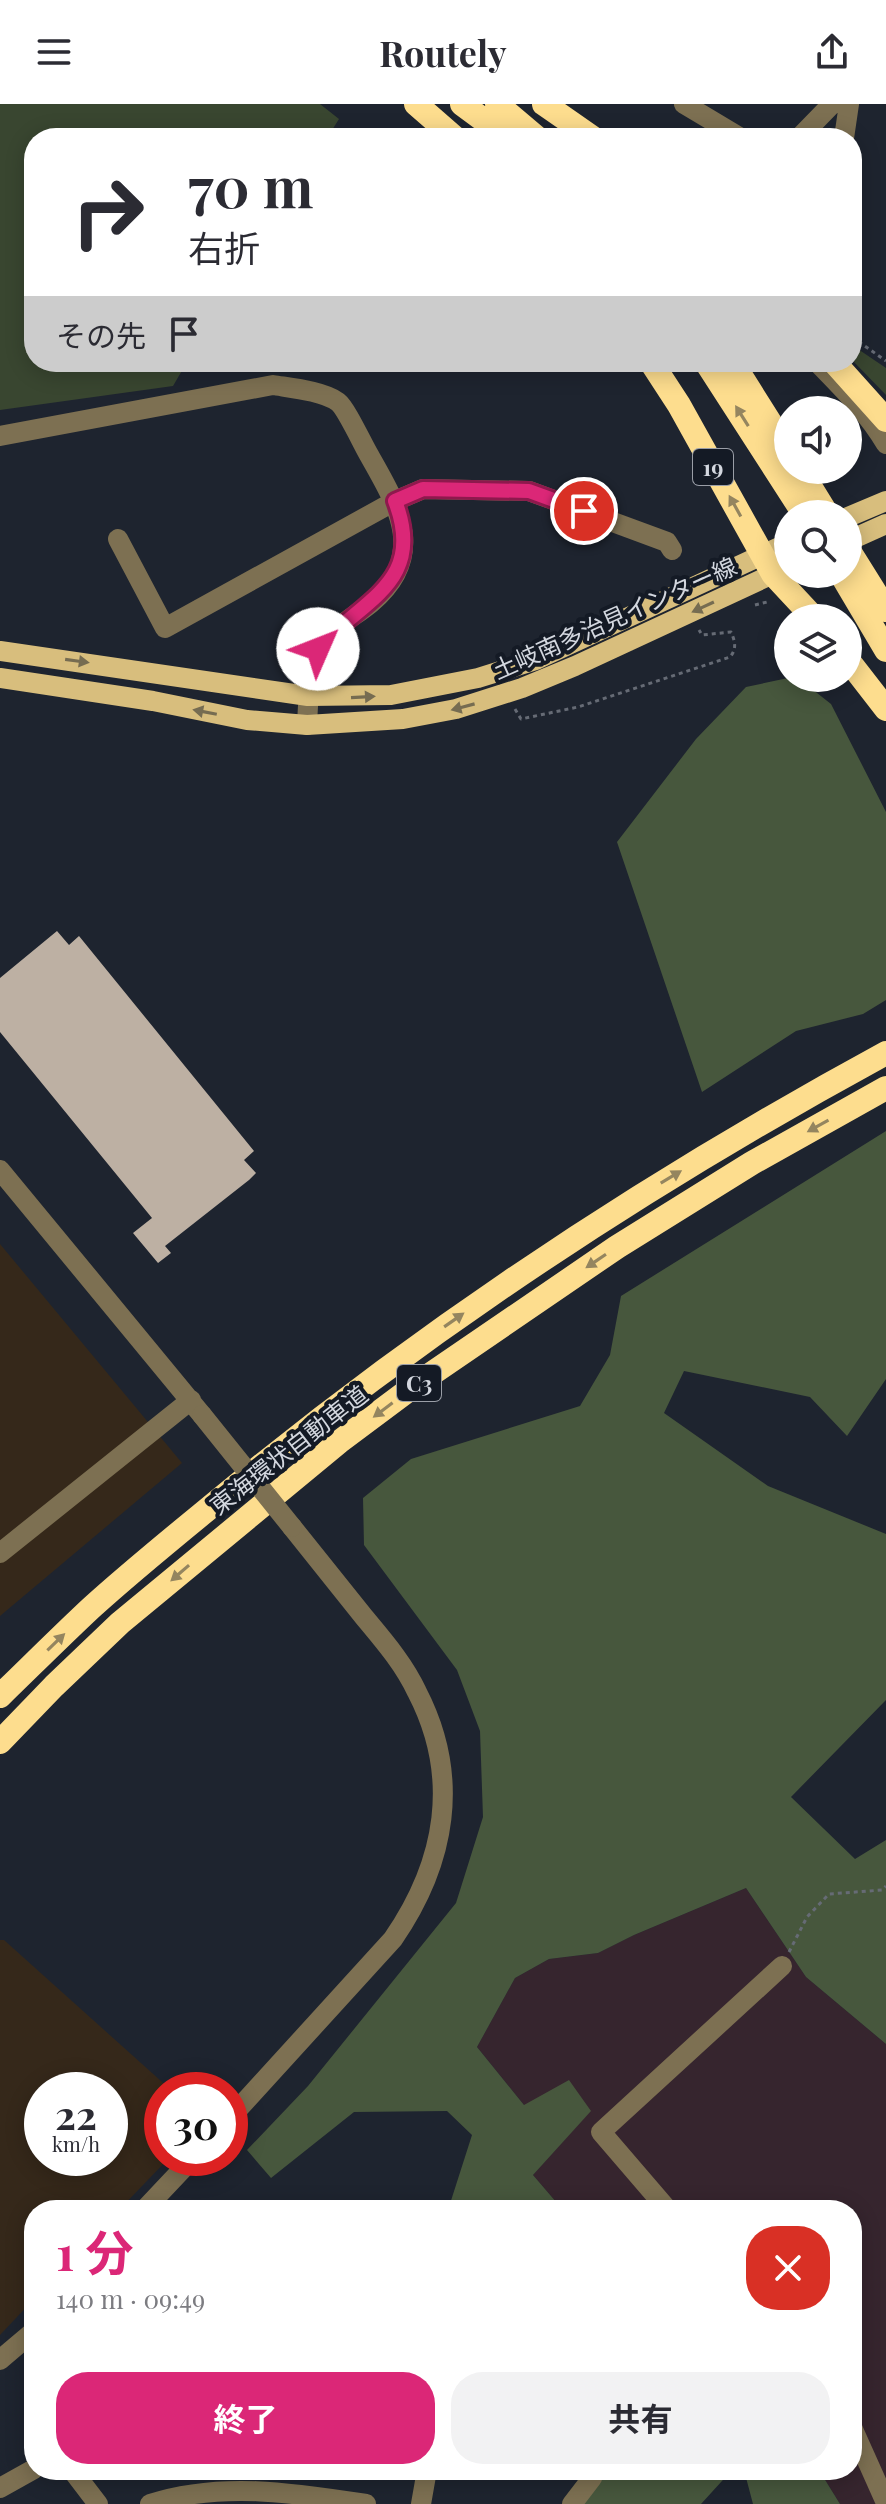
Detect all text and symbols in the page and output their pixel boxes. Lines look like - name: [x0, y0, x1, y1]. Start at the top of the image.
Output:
- text: Routely: [379, 28, 507, 76]
- icon: menu: [32, 30, 76, 74]
- icon: share: [810, 30, 854, 74]
- text: 70 m: [188, 148, 313, 223]
- icon: right: [56, 160, 160, 264]
- text: 右折: [188, 223, 260, 271]
- icon: arrive: [162, 312, 206, 356]
- text: その先: [56, 315, 146, 355]
- map controls: [774, 396, 862, 692]
- button: sound: [774, 396, 862, 484]
- one-way arrow: [735, 405, 749, 427]
- road number: 19: [693, 449, 733, 485]
- pin: [550, 477, 618, 545]
- icon: arrive: [562, 489, 606, 533]
- one-way arrow: [728, 495, 742, 517]
- button: search: [774, 500, 862, 588]
- street label: 土岐南多治見インター線: [487, 549, 741, 685]
- one-way arrow: [691, 600, 714, 614]
- button: layers: [774, 604, 862, 692]
- position arrow: [276, 607, 360, 691]
- one-way arrow: [65, 655, 90, 668]
- one-way arrow: [351, 690, 376, 703]
- one-way arrow: [450, 701, 475, 713]
- one-way arrow: [193, 705, 218, 717]
- one-way arrow: [807, 1119, 829, 1133]
- one-way arrow: [660, 1171, 682, 1185]
- one-way arrow: [585, 1253, 606, 1268]
- one-way arrow: [443, 1313, 464, 1328]
- road number: C3: [397, 1365, 441, 1401]
- street label: 東海環状自動車道: [203, 1377, 373, 1521]
- one-way arrow: [372, 1401, 393, 1417]
- one-way arrow: [170, 1563, 189, 1581]
- one-way arrow: [46, 1633, 65, 1652]
- speed limit sign: 30: [144, 2072, 248, 2176]
- text: 22: [55, 2087, 97, 2140]
- text: km/h: [52, 2130, 100, 2157]
- text: 1 分: [56, 2219, 134, 2283]
- button: close: [746, 2226, 830, 2310]
- text: 140 m · 09:49: [56, 2281, 205, 2316]
- button: 終了: [56, 2372, 435, 2464]
- button: 共有: [451, 2372, 830, 2464]

